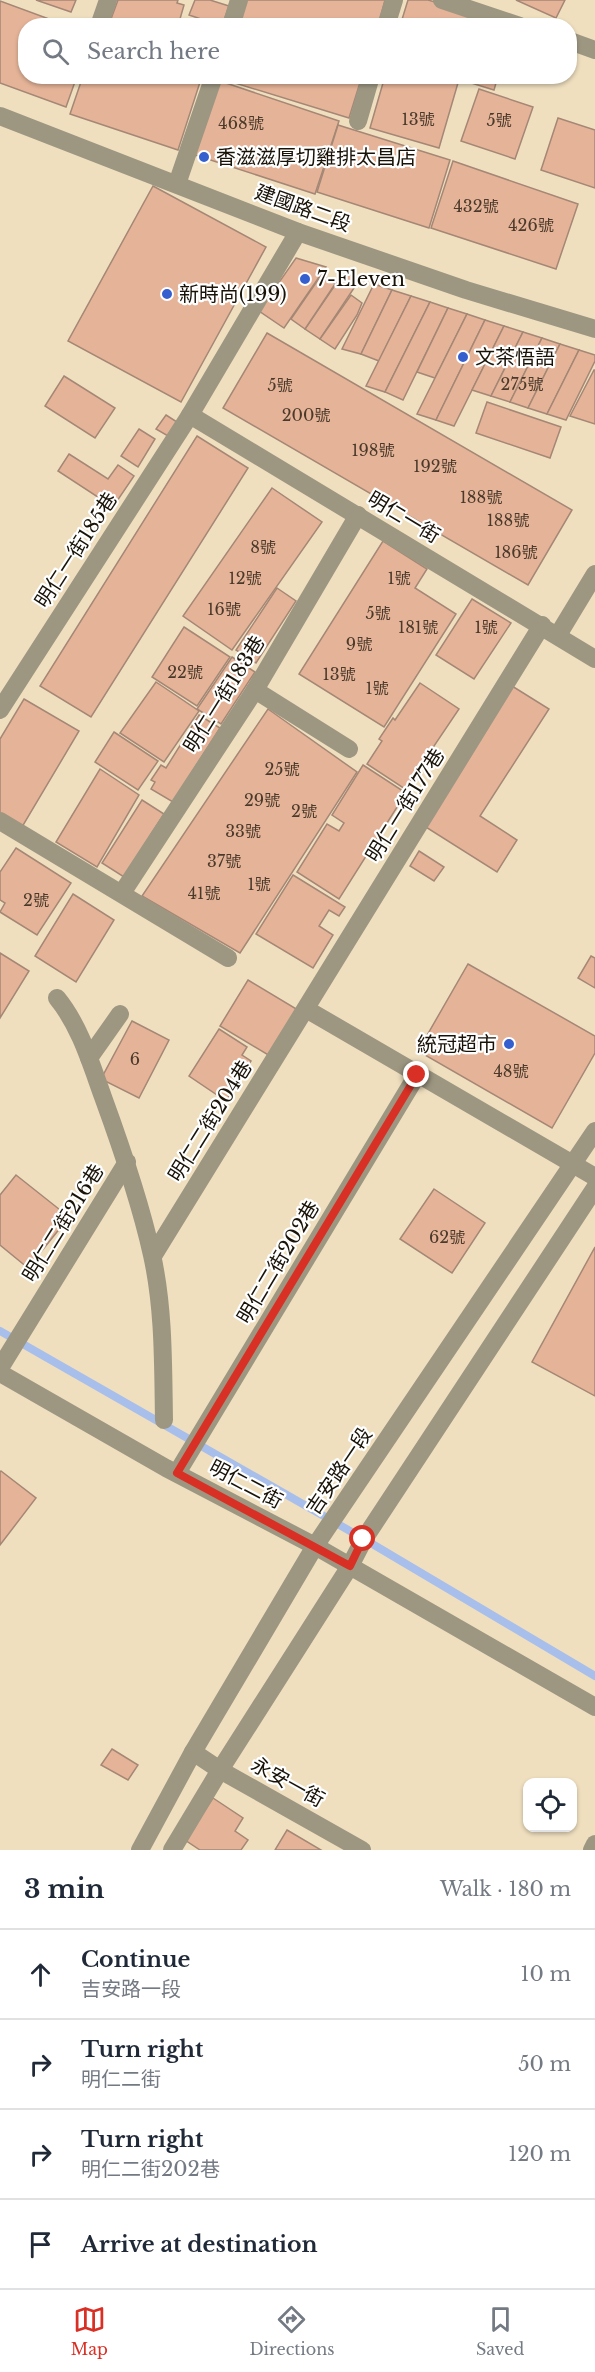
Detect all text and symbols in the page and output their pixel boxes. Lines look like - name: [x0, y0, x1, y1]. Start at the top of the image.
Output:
- search box: [18, 18, 577, 84]
- icon: search: [39, 35, 72, 68]
- text: Search here: [87, 38, 220, 65]
- house number: 13號: [402, 109, 435, 129]
- house number: 5號: [486, 110, 512, 130]
- house number: 468號: [218, 113, 264, 133]
- place label: 香滋滋厚切雞排太昌店: [216, 145, 416, 169]
- marker: 香滋滋厚切雞排太昌店: [197, 150, 211, 164]
- street label: 建國路二段: [252, 180, 354, 236]
- house number: 432號: [453, 196, 499, 216]
- house number: 426號: [508, 215, 554, 235]
- place label: 7-Eleven: [317, 267, 405, 291]
- marker: 7-Eleven: [298, 272, 312, 286]
- place label: 新時尚(199): [179, 282, 287, 306]
- marker: 新時尚(199): [160, 287, 174, 301]
- place label: 文茶悟語: [475, 345, 555, 369]
- marker: 文茶悟語: [456, 350, 470, 364]
- house number: 275號: [501, 374, 543, 394]
- house number: 5號: [267, 375, 293, 395]
- house number: 200號: [282, 405, 330, 425]
- house number: 198號: [351, 440, 395, 460]
- house number: 192號: [413, 456, 457, 476]
- street label: 明仁一街: [364, 486, 444, 548]
- house number: 188號: [460, 487, 502, 507]
- street label: 明仁一街185巷: [30, 488, 122, 612]
- house number: 188號: [487, 510, 529, 530]
- house number: 8號: [250, 537, 276, 557]
- house number: 186號: [494, 542, 538, 562]
- house number: 12號: [229, 568, 262, 588]
- house number: 1號: [387, 568, 411, 588]
- house number: 16號: [207, 599, 241, 619]
- house number: 5號: [365, 603, 391, 623]
- house number: 181號: [398, 617, 438, 637]
- house number: 1號: [474, 617, 498, 637]
- street label: 明仁一街183巷: [178, 631, 270, 757]
- house number: 9號: [346, 634, 372, 654]
- house number: 22號: [167, 662, 203, 682]
- house number: 13號: [323, 664, 356, 684]
- house number: 1號: [365, 678, 389, 698]
- street label: 明仁一街177巷: [361, 744, 449, 866]
- house number: 25號: [265, 759, 299, 779]
- house number: 29號: [244, 790, 280, 810]
- house number: 2號: [291, 801, 317, 821]
- house number: 33號: [225, 821, 261, 841]
- house number: 37號: [207, 851, 241, 871]
- house number: 1號: [247, 874, 271, 894]
- house number: 41號: [188, 883, 220, 903]
- house number: 2號: [23, 890, 49, 910]
- place label: 統冠超市: [417, 1032, 497, 1056]
- marker: 統冠超市: [502, 1037, 516, 1051]
- house number: 6: [130, 1049, 140, 1069]
- street label: 明仁二街204巷: [163, 1056, 257, 1186]
- route end: [403, 1061, 429, 1087]
- house number: 48號: [493, 1061, 529, 1081]
- street label: 明仁二街216巷: [17, 1160, 109, 1286]
- street label: 明仁二街202巷: [232, 1196, 324, 1328]
- house number: 62號: [429, 1227, 465, 1247]
- street label: 吉安路一段: [301, 1423, 377, 1519]
- street label: 明仁二街: [205, 1455, 287, 1513]
- route start: [349, 1525, 375, 1551]
- street label: 永安一街: [247, 1752, 329, 1812]
- map controls: [523, 1778, 577, 1832]
- button: locate: [523, 1778, 577, 1832]
- text: 3 min: [24, 1873, 105, 1905]
- text: Walk · 180 m: [440, 1877, 571, 1901]
- text: Continue: [81, 1946, 190, 1973]
- icon: ahead: [24, 1958, 57, 1991]
- text: 10 m: [521, 1962, 571, 1986]
- text: 吉安路一段: [81, 1977, 181, 2001]
- text: Turn right: [81, 2036, 203, 2063]
- icon: right: [24, 2048, 57, 2081]
- text: 50 m: [518, 2052, 571, 2076]
- text: 明仁二街: [81, 2067, 161, 2091]
- text: Turn right: [81, 2126, 203, 2153]
- icon: right: [24, 2138, 57, 2171]
- text: 120 m: [508, 2142, 571, 2166]
- text: 明仁二街202巷: [81, 2157, 220, 2181]
- icon: arrive: [24, 2228, 57, 2261]
- text: Arrive at destination: [81, 2231, 318, 2258]
- tab: Map: [71, 2303, 108, 2359]
- tab: Directions: [249, 2303, 334, 2359]
- tab: Saved: [476, 2303, 524, 2359]

